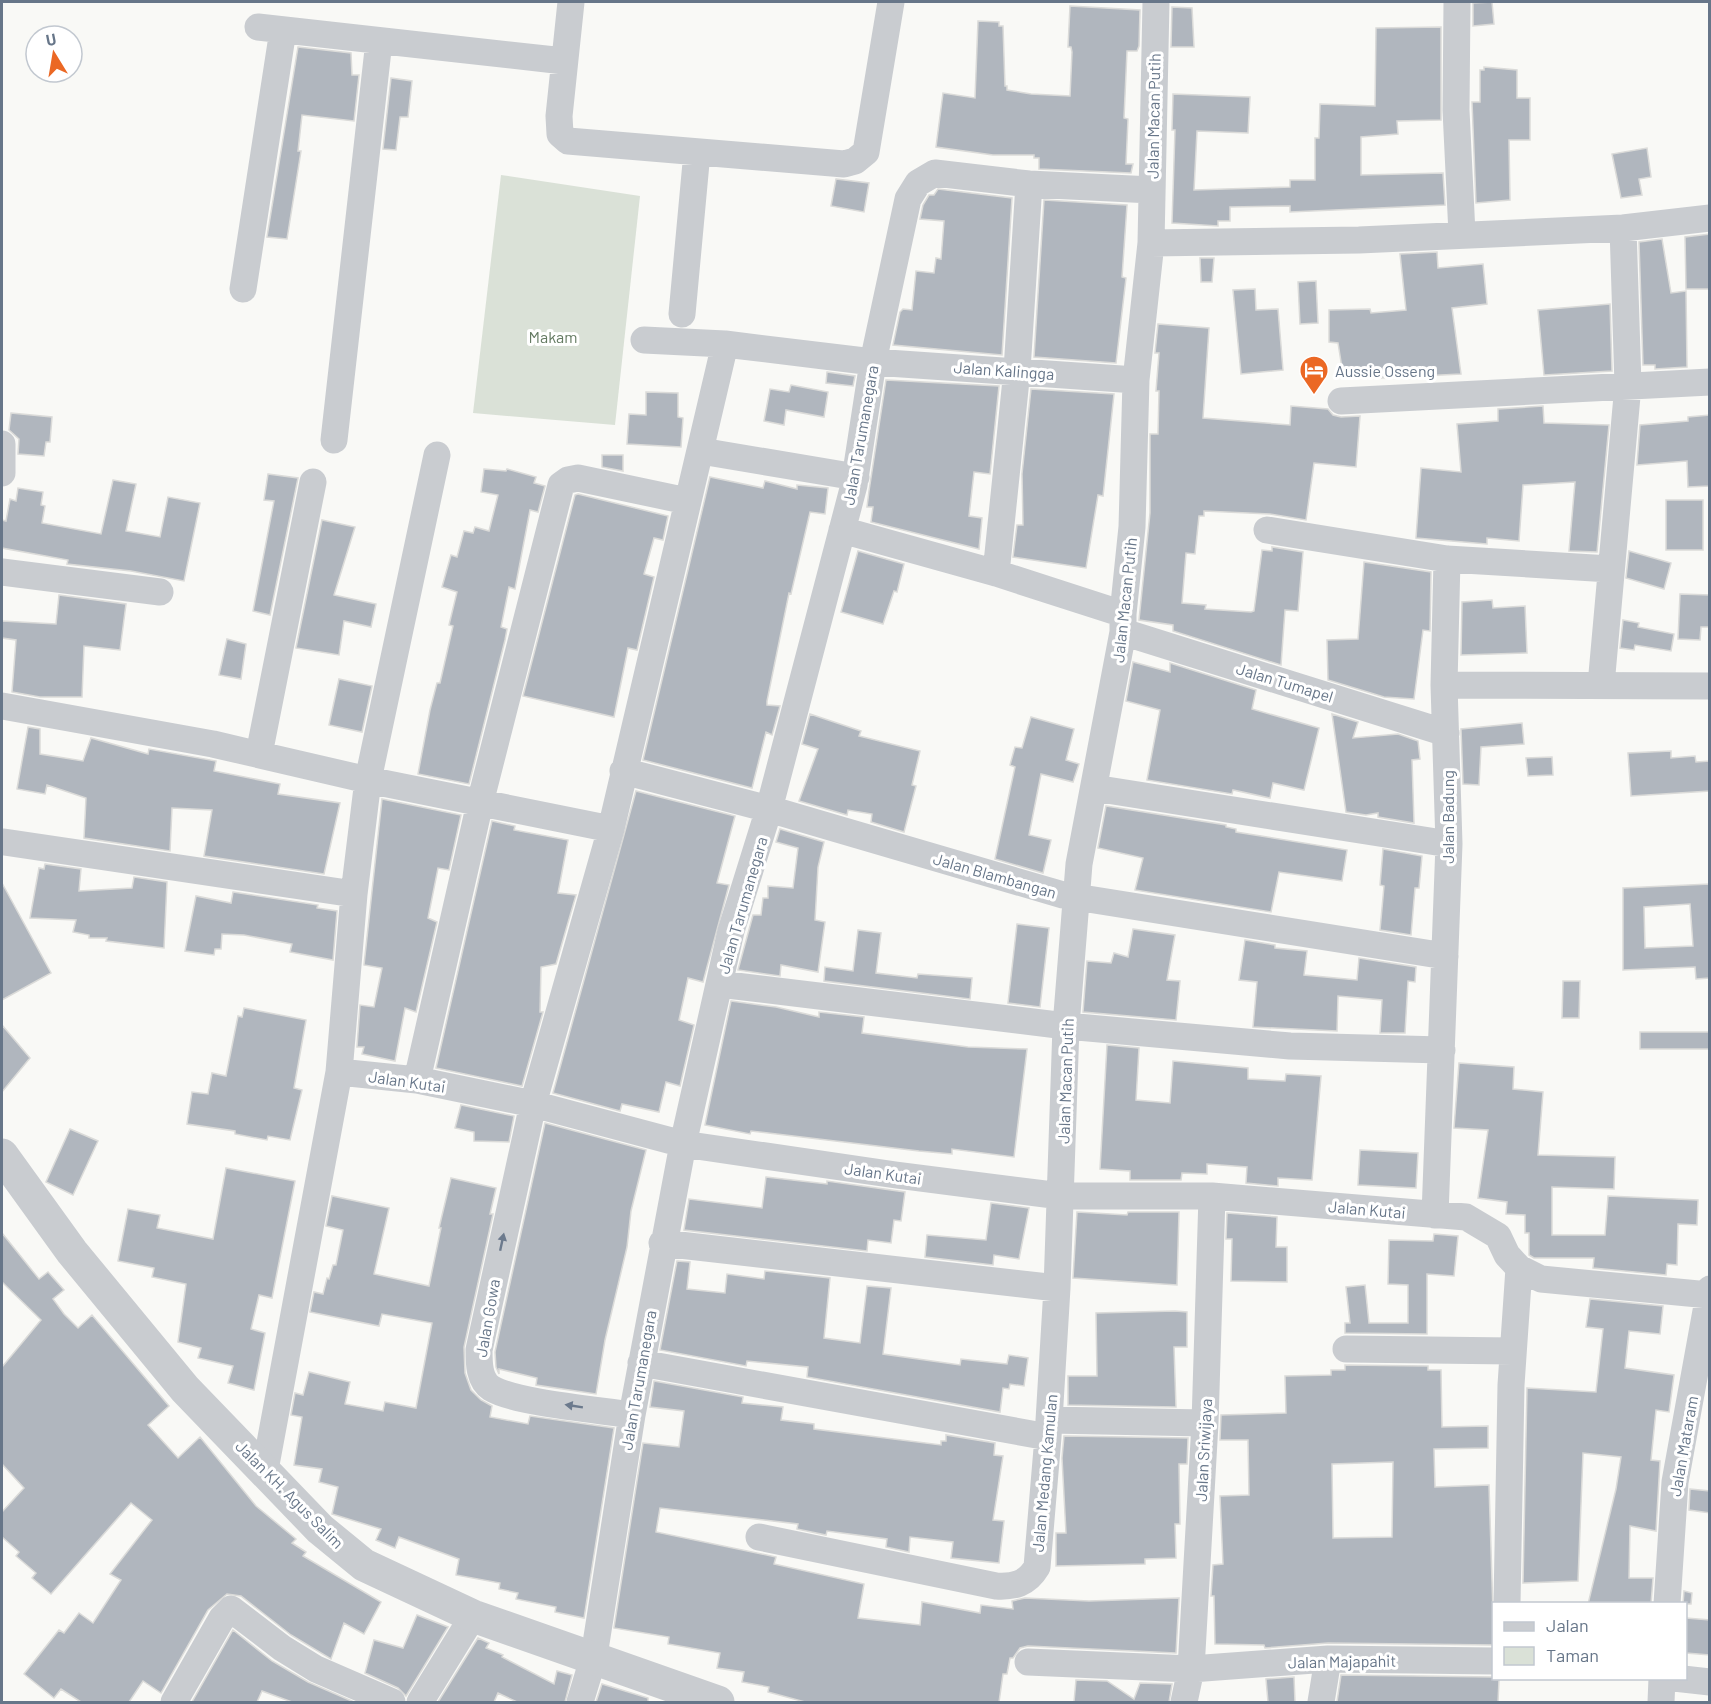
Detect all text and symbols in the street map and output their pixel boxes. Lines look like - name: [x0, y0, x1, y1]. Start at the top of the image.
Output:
- north arrow: [24, 24, 84, 84]
- text: U: [44, 28, 58, 49]
- street label: Jalan Macan Putih: [1142, 53, 1164, 179]
- park label: Makam: [529, 327, 577, 346]
- hotel icon: Aussie Osseng: [1298, 354, 1330, 396]
- street label: Jalan Kalingga: [953, 357, 1055, 383]
- place label: Aussie Osseng: [1335, 361, 1435, 380]
- street label: Jalan Tarumanegara: [838, 364, 882, 506]
- street label: Jalan Macan Putih: [1108, 537, 1140, 663]
- street label: Jalan Tumapel: [1234, 658, 1336, 706]
- street label: Jalan Badung: [1438, 770, 1457, 864]
- street label: Jalan Tarumanegara: [713, 834, 771, 976]
- street label: Jalan Blambangan: [931, 848, 1059, 902]
- street label: Jalan Macan Putih: [1053, 1018, 1077, 1144]
- street label: Jalan Kutai: [367, 1066, 447, 1096]
- street label: Jalan Kutai: [843, 1158, 923, 1188]
- street label: Jalan Kutai: [1328, 1196, 1406, 1222]
- one-way arrow: [498, 1232, 507, 1251]
- street label: Jalan Gowa: [471, 1278, 503, 1358]
- street label: Jalan Tarumanegara: [616, 1309, 660, 1451]
- street label: Jalan Medang Kamulan: [1028, 1393, 1060, 1553]
- street label: Jalan Mataram: [1665, 1394, 1701, 1498]
- street label: Jalan Sriwijaya: [1191, 1398, 1215, 1502]
- one-way arrow: [564, 1401, 583, 1410]
- street label: Jalan KH. Agus Salim: [232, 1436, 348, 1552]
- legend: [1492, 1602, 1687, 1680]
- text: Jalan: [1546, 1614, 1589, 1636]
- text: Taman: [1546, 1644, 1599, 1666]
- street label: Jalan Majapahit: [1288, 1651, 1396, 1671]

